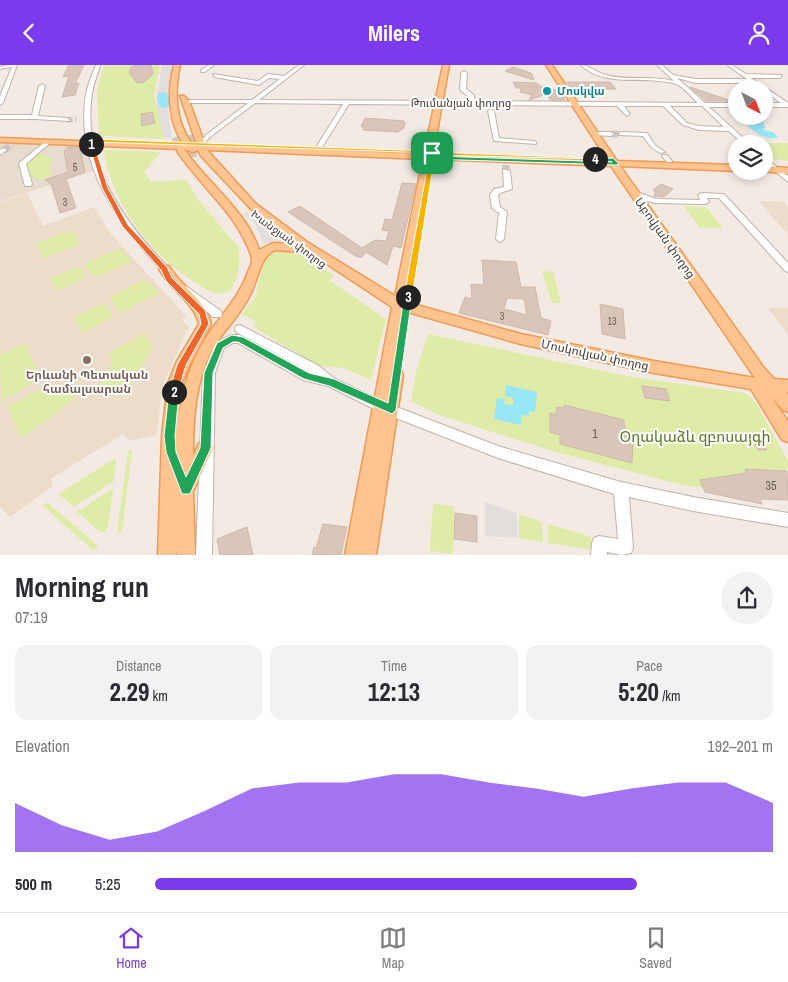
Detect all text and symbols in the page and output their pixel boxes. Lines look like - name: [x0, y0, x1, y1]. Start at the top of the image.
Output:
- text: Milers: [368, 18, 420, 48]
- icon: back: [15, 19, 43, 47]
- icon: person: [745, 19, 773, 47]
- north arrow: [728, 80, 772, 125]
- map controls: [728, 80, 773, 180]
- place label: Մոսկվա: [557, 84, 605, 98]
- marker: Մոսկվա: [541, 85, 553, 97]
- street label: Թումանյան փողոց: [411, 96, 511, 110]
- pin: 1: [78, 131, 104, 157]
- pin: [411, 132, 453, 174]
- text: 1: [88, 135, 95, 153]
- button: layers: [728, 135, 773, 180]
- icon: arrive: [418, 139, 446, 167]
- pin: 4: [582, 147, 608, 171]
- text: 4: [592, 150, 599, 168]
- house number: 5: [73, 161, 78, 174]
- street label: Աբովյան փողոց: [631, 194, 699, 282]
- house number: 3: [63, 196, 68, 209]
- street label: Խանջյան փողոց: [249, 207, 329, 271]
- pin: 3: [396, 285, 420, 309]
- text: 3: [405, 288, 412, 306]
- house number: 3: [500, 310, 505, 323]
- house number: 13: [607, 315, 617, 328]
- street label: Մոսկովյան փողոց: [540, 336, 650, 374]
- marker: Երևանի Պետական համալսարան: [81, 354, 93, 366]
- place label: Երևանի Պետական համալսարան: [26, 367, 148, 397]
- pin: 2: [162, 379, 186, 405]
- text: 2: [171, 383, 178, 401]
- house number: 1: [592, 426, 598, 442]
- park label: Օղակաձև զբոսայգի: [620, 426, 770, 447]
- house number: 35: [766, 478, 777, 494]
- text: Morning run: [15, 568, 149, 606]
- button: share: [721, 572, 773, 624]
- text: 07:19: [15, 606, 48, 628]
- text: Distance: [116, 657, 161, 675]
- text: Time: [381, 657, 407, 675]
- text: Pace: [636, 657, 662, 675]
- text: 2.29: [109, 675, 149, 709]
- text: 12:13: [368, 675, 420, 709]
- text: 5:20: [618, 675, 659, 709]
- text: km: [149, 687, 168, 705]
- text: /km: [659, 687, 681, 705]
- text: Elevation: [15, 735, 70, 757]
- text: 192–201 m: [707, 735, 773, 757]
- text: 500 m: [15, 873, 52, 895]
- text: 5:25: [95, 873, 121, 895]
- tab: Home: [116, 924, 147, 972]
- tab: Map: [379, 924, 407, 972]
- tab: Saved: [639, 924, 672, 972]

